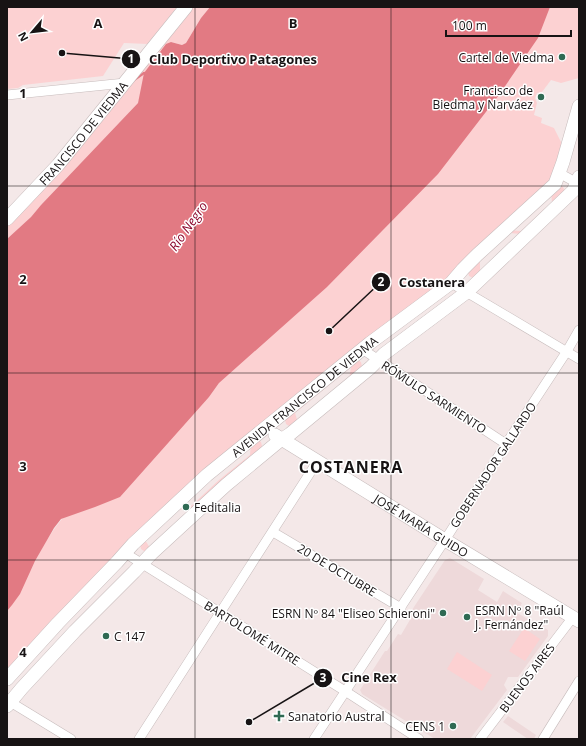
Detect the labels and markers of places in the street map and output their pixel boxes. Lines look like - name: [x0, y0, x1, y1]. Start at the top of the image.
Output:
- callout: Club Deportivo Patagones: [121, 47, 325, 72]
- place label: Cartel de Viedma: [458, 49, 554, 66]
- marker: Cartel de Viedma: [557, 52, 567, 62]
- place label: Francisco de Biedma y Narváez: [432, 82, 533, 113]
- marker: Francisco de Biedma y Narváez: [536, 92, 546, 102]
- callout: Costanera: [371, 270, 473, 295]
- place label: Feditalia: [194, 499, 241, 516]
- marker: Feditalia: [181, 502, 191, 512]
- place label: ESRN Nº 8 "Raúl J. Fernández": [474, 602, 564, 633]
- place label: ESRN Nº 84 "Eliseo Schieroni": [272, 605, 435, 622]
- marker: ESRN Nº 84 "Eliseo Schieroni": [438, 608, 448, 618]
- marker: ESRN Nº 8 "Raúl J. Fernández": [462, 612, 472, 622]
- place label: C 147: [114, 628, 145, 645]
- marker: C 147: [101, 631, 111, 641]
- callout: Cine Rex: [313, 665, 405, 690]
- place label: Sanatorio Austral: [288, 708, 385, 725]
- marker: Sanatorio Austral: [273, 710, 285, 722]
- place label: CENS 1: [405, 718, 445, 735]
- marker: CENS 1: [448, 721, 458, 731]

